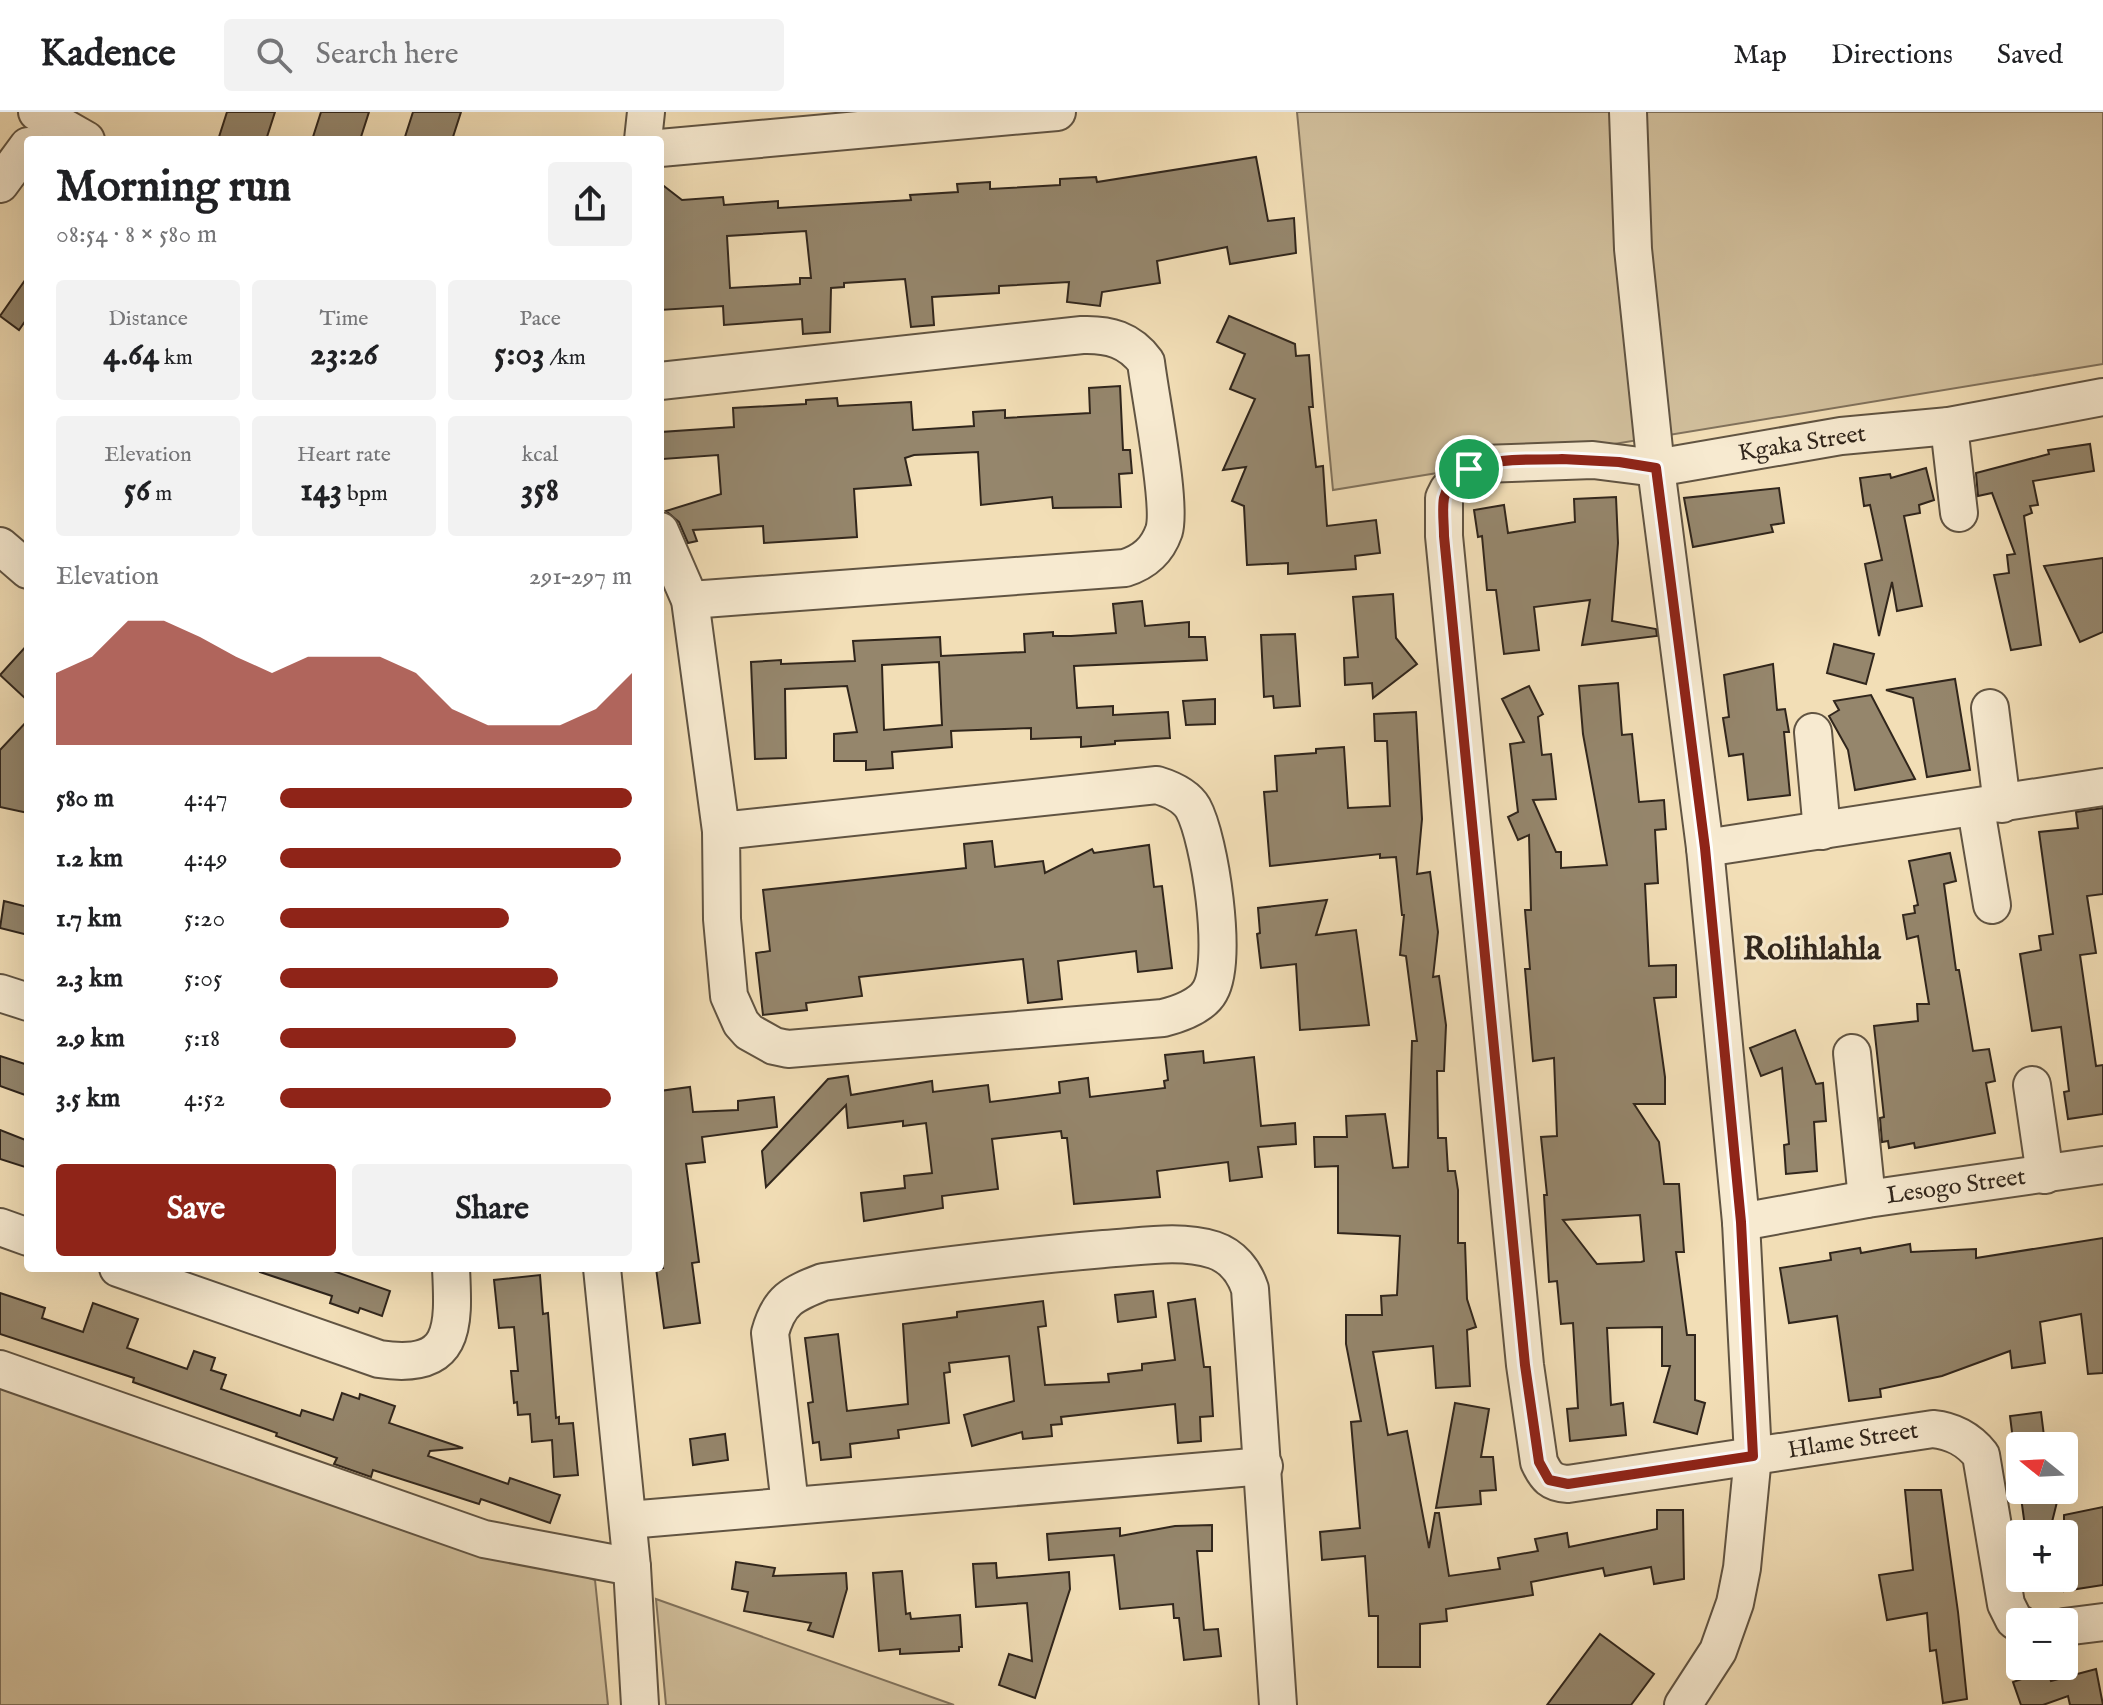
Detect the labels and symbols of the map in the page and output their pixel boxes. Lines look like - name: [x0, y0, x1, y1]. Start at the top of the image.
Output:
- street label: Kgaka Street: [1736, 419, 1868, 469]
- pin: [1435, 435, 1503, 503]
- district label: Rolihlahla: [1743, 930, 1882, 971]
- street label: Lesogo Street: [1884, 1162, 2028, 1212]
- street label: Hlame Street: [1785, 1415, 1921, 1467]
- north arrow: [2006, 1432, 2078, 1504]

